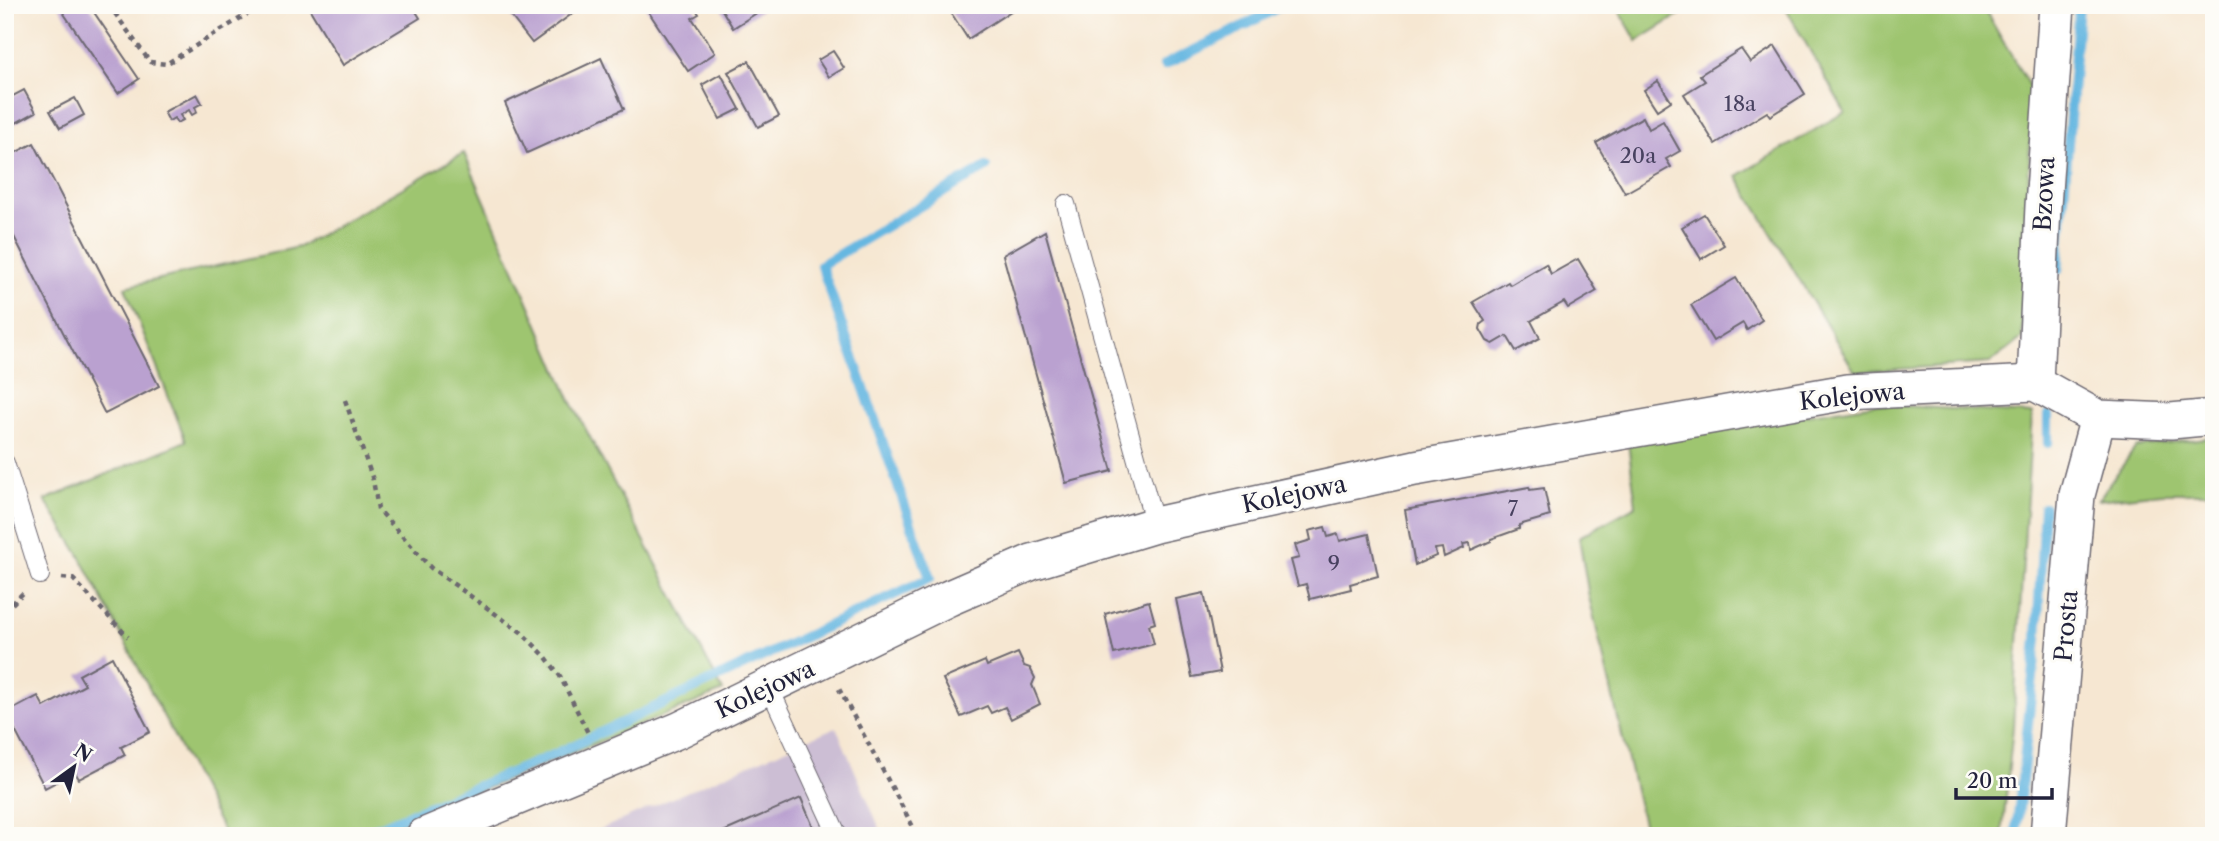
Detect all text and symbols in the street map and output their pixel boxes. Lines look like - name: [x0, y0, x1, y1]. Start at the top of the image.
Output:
- house number: 18a: [1724, 91, 1757, 116]
- house number: 20a: [1620, 143, 1657, 168]
- street label: Bzowa: [2028, 156, 2060, 232]
- street label: Kolejowa: [1798, 376, 1906, 416]
- street label: Kolejowa: [1239, 469, 1349, 519]
- house number: 7: [1508, 496, 1519, 521]
- house number: 9: [1328, 551, 1340, 576]
- street label: Prosta: [2048, 589, 2084, 663]
- street label: Kolejowa: [711, 653, 819, 725]
- north arrow: [38, 732, 108, 802]
- text: N: [70, 739, 96, 767]
- scale bar: [1956, 757, 2053, 801]
- text: 20 m: [1967, 768, 2018, 793]

